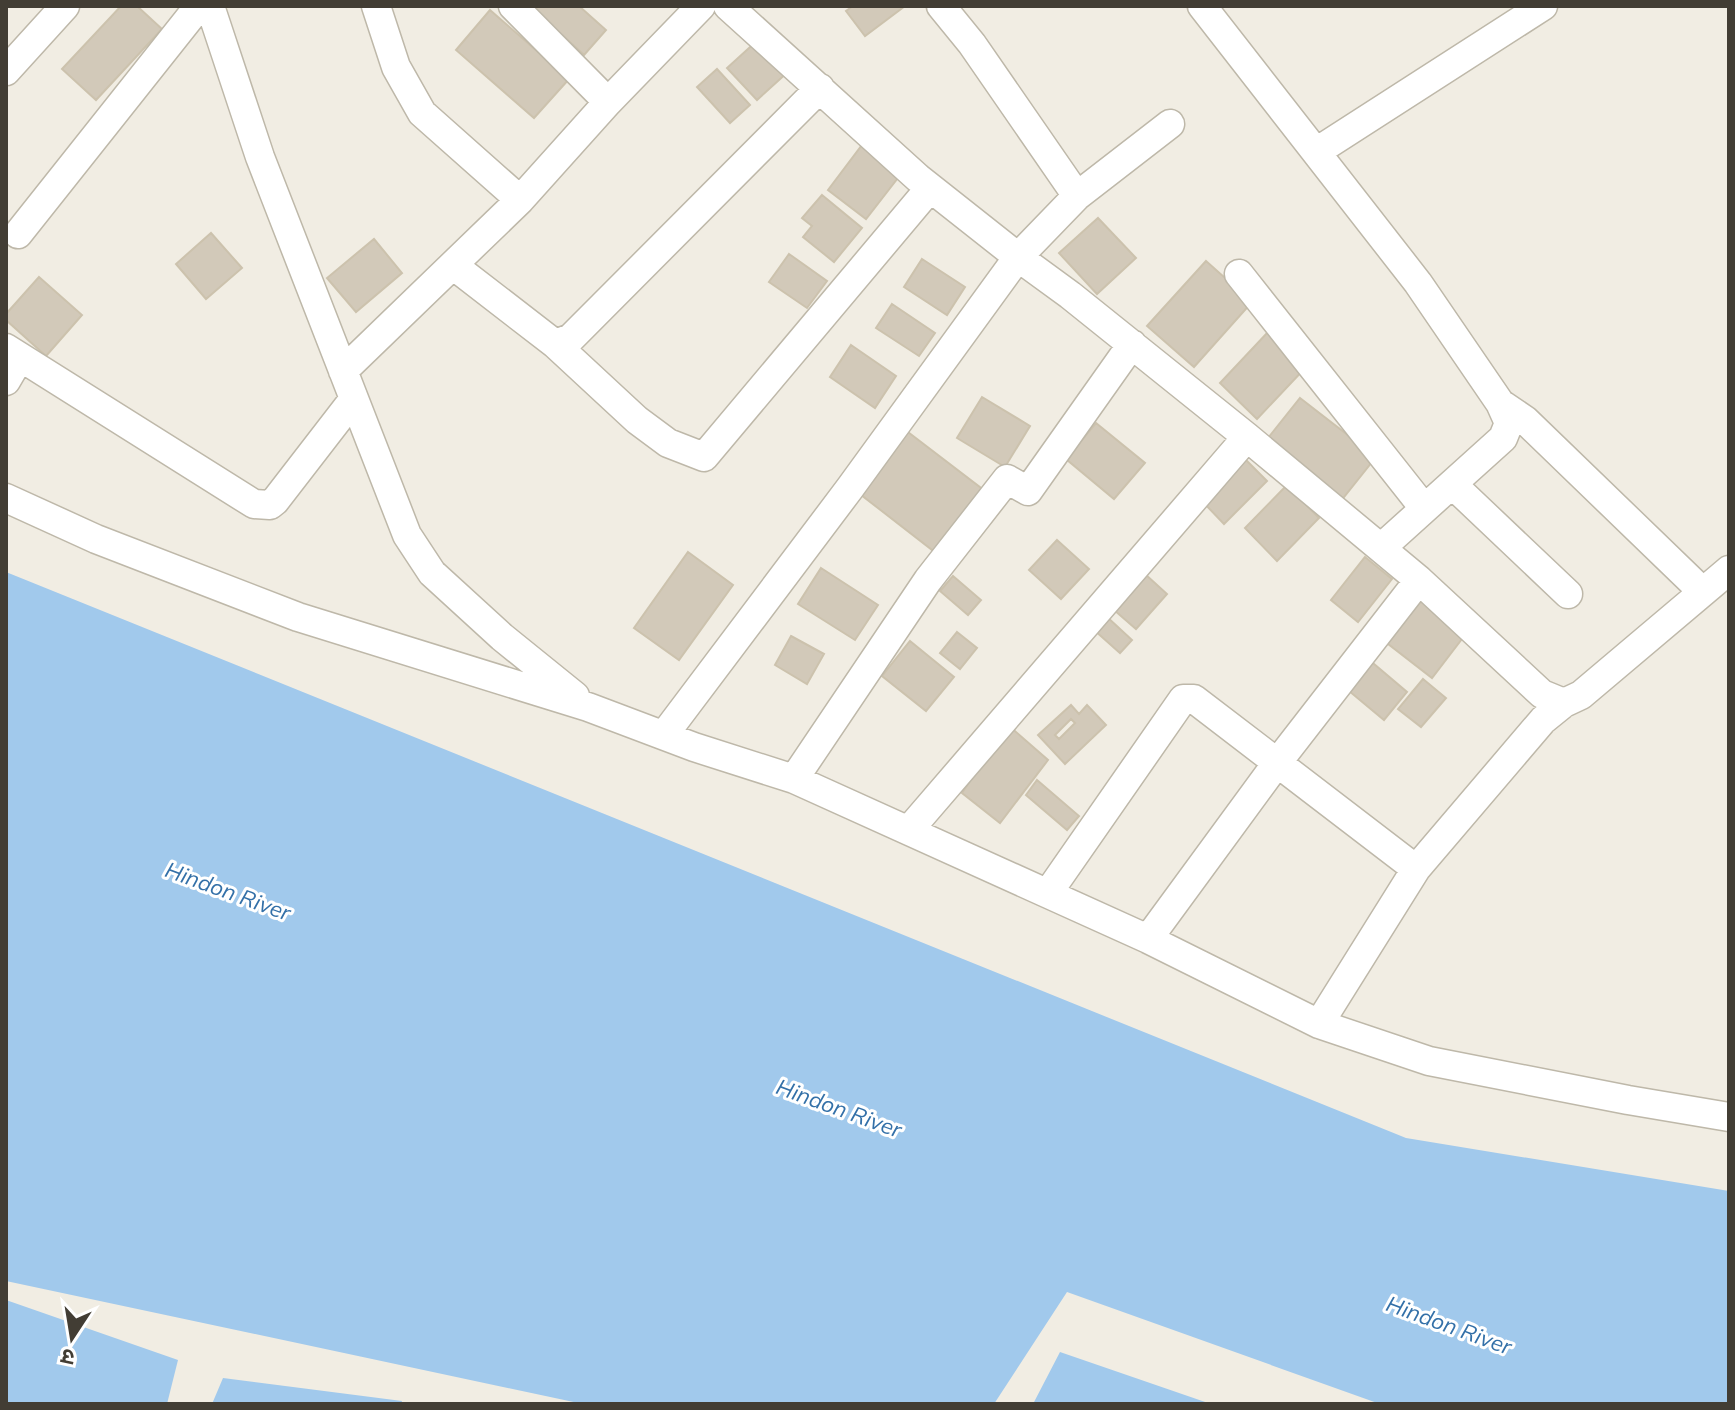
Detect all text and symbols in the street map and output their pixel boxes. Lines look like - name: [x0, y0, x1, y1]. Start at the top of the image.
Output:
- water label: Hindon River: [162, 855, 295, 927]
- water label: Hindon River: [773, 1072, 906, 1144]
- water label: Hindon River: [1383, 1289, 1516, 1361]
- north arrow: [32, 1298, 112, 1378]
- text: उ: [58, 1342, 77, 1373]

